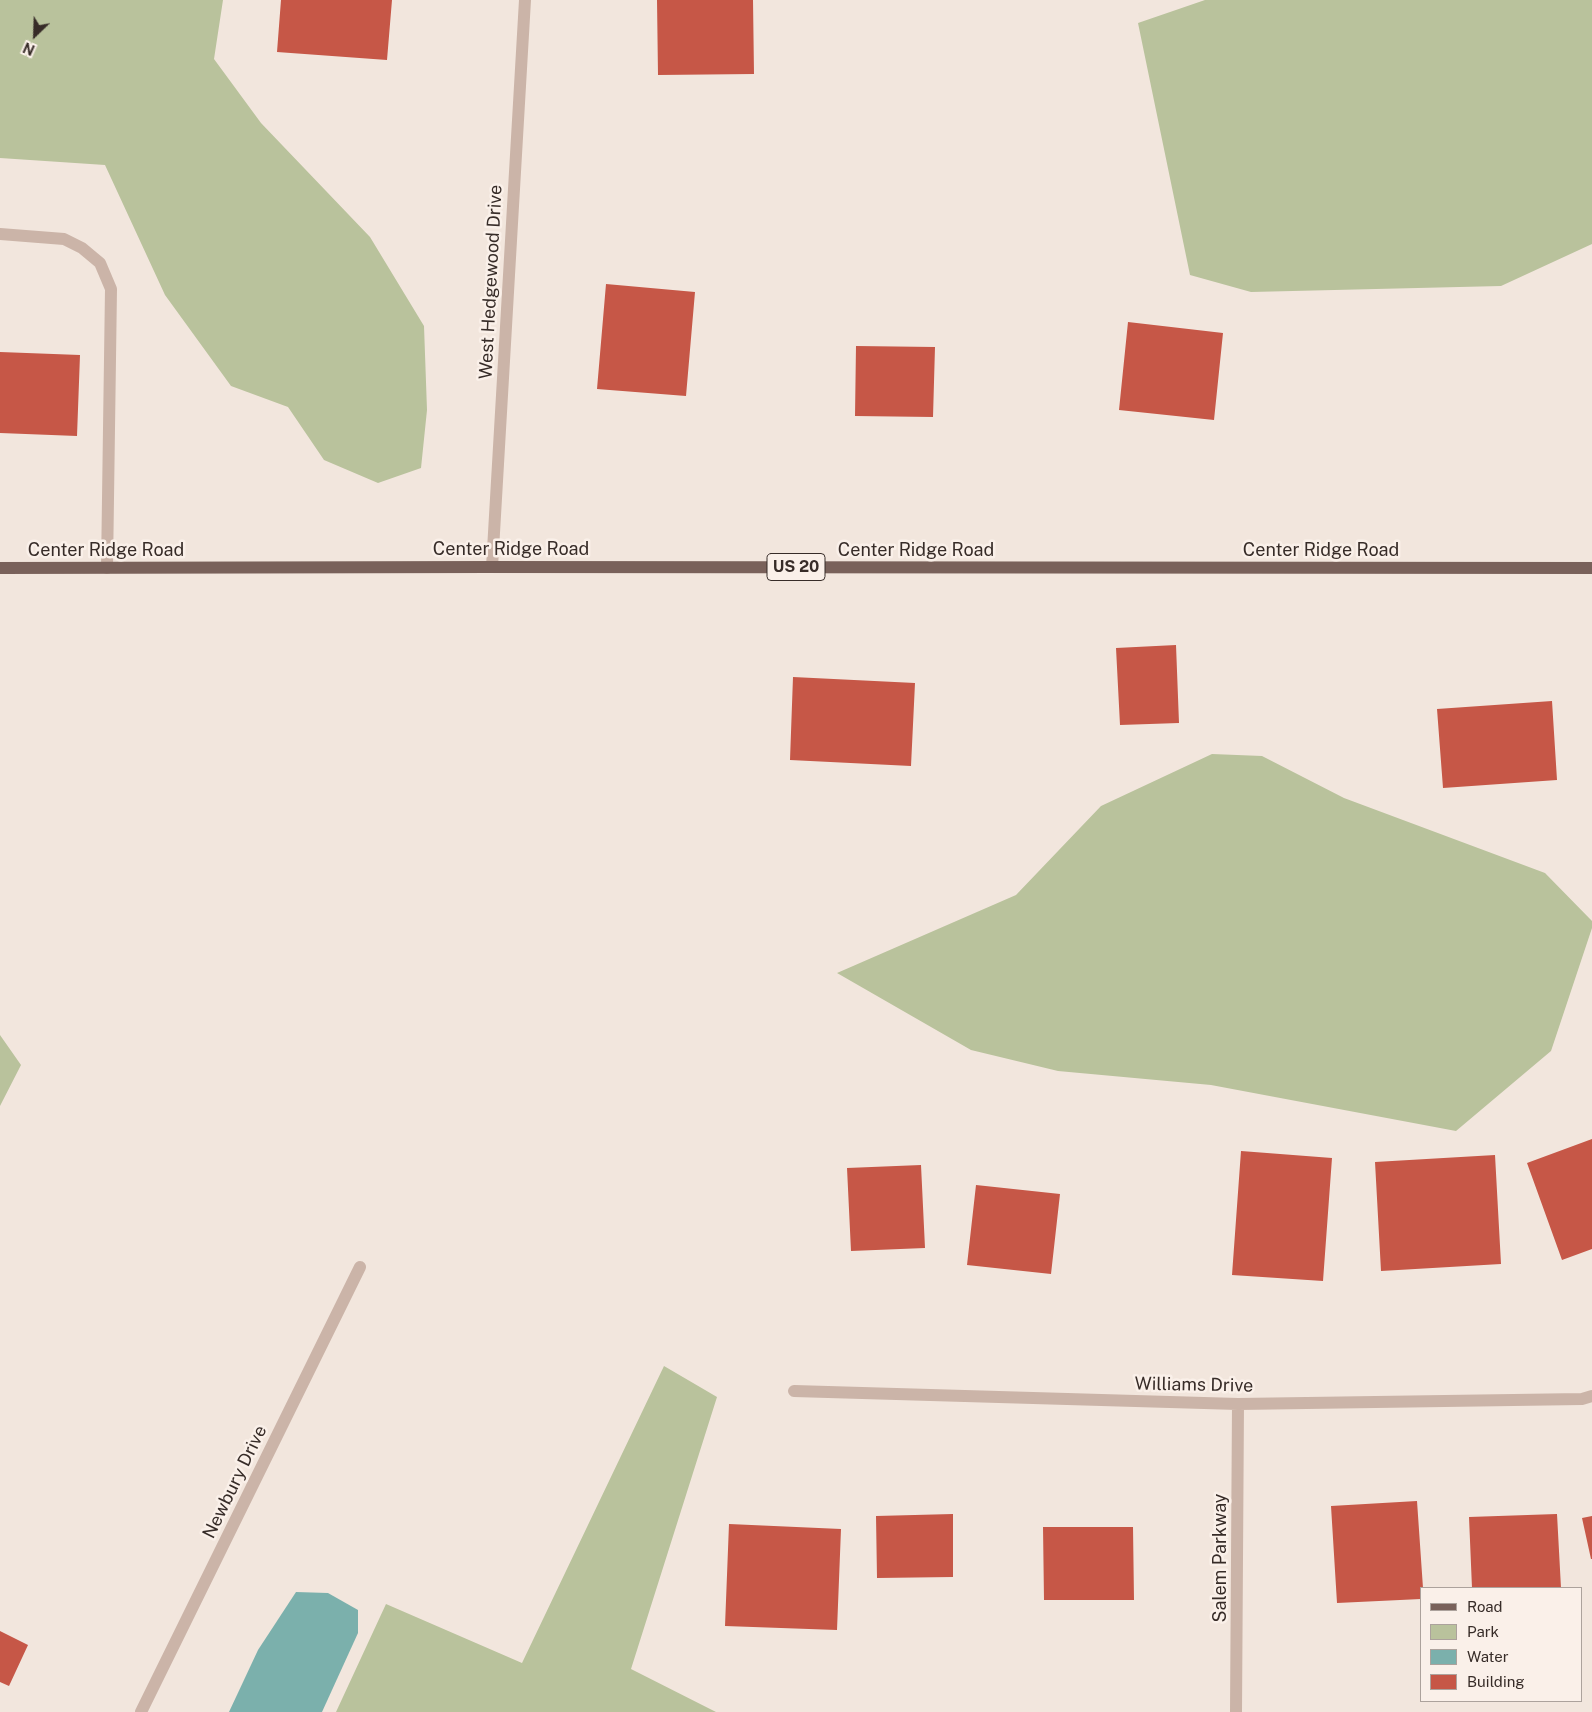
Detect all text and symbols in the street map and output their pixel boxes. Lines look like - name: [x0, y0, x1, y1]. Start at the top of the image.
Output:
- north arrow: [10, 10, 60, 60]
- text: N: [21, 39, 37, 58]
- street label: West Hedgewood Drive: [475, 184, 507, 380]
- street label: Center Ridge Road: [433, 538, 589, 560]
- street label: Center Ridge Road: [28, 539, 184, 561]
- street label: Center Ridge Road: [838, 539, 994, 561]
- street label: Center Ridge Road: [1243, 539, 1399, 561]
- road number: US 20: [767, 554, 825, 580]
- street label: Williams Drive: [1134, 1373, 1254, 1397]
- street label: Newbury Drive: [198, 1422, 272, 1542]
- street label: Salem Parkway: [1209, 1494, 1231, 1622]
- legend: [1420, 1587, 1582, 1702]
- text: Road: [1467, 1598, 1503, 1615]
- text: Park: [1467, 1623, 1499, 1640]
- text: Water: [1467, 1648, 1509, 1665]
- text: Building: [1467, 1673, 1525, 1690]

